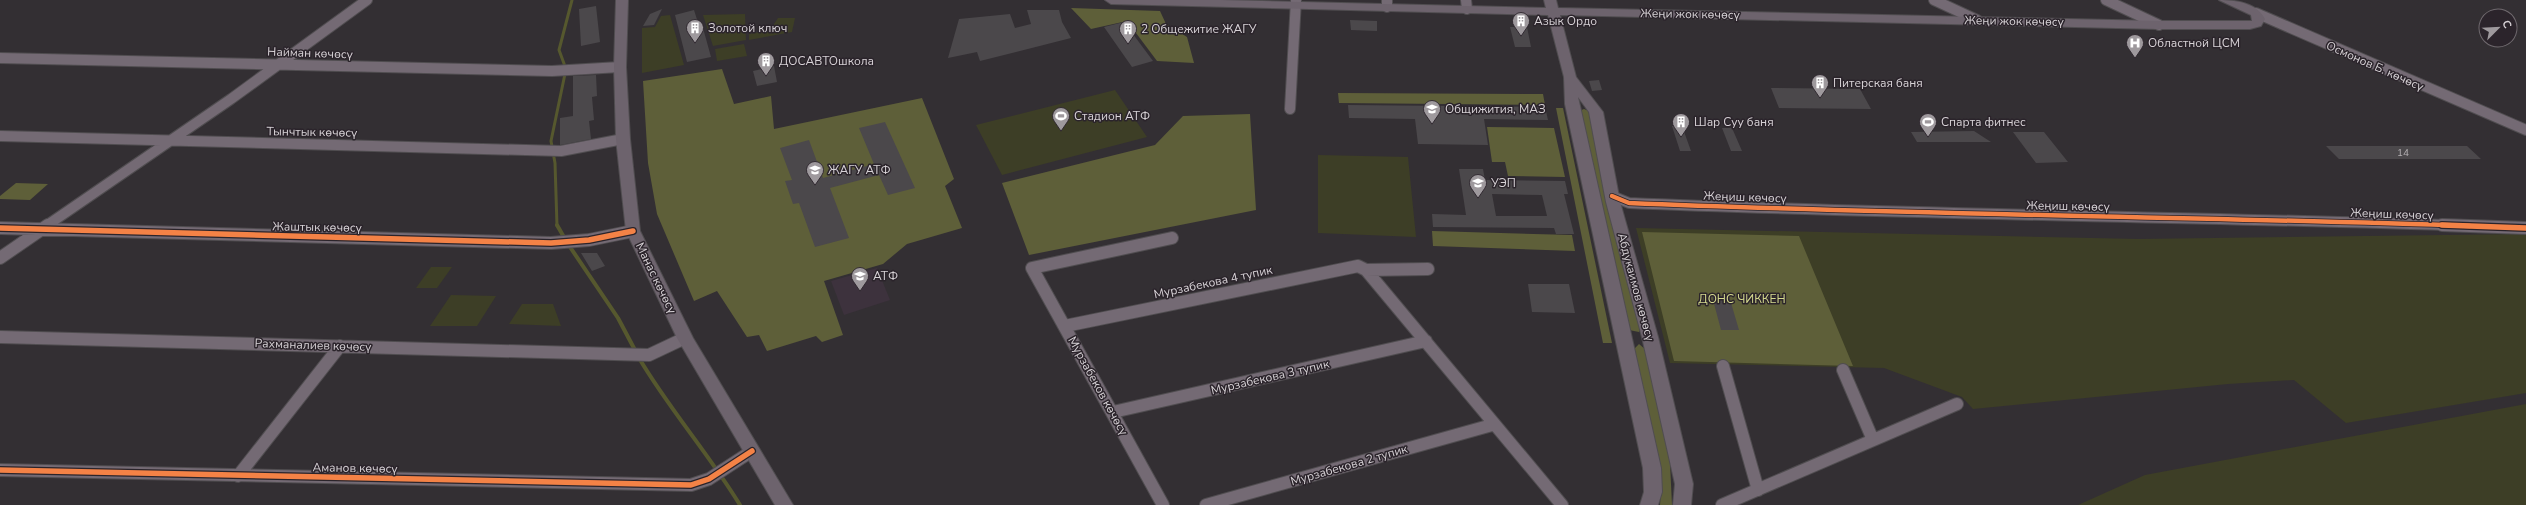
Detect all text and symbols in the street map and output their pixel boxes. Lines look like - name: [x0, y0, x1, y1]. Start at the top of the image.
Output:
- street label: Жеңи жок көчөсү: [1640, 5, 1741, 23]
- north arrow: [2478, 8, 2518, 48]
- building icon: Азык Ордо: [1511, 11, 1531, 36]
- street label: Жеңи жок көчөсү: [1964, 12, 2065, 30]
- place label: Азык Ордо: [1534, 13, 1597, 29]
- building icon: Золотой ключ: [685, 18, 705, 43]
- text: С: [2498, 18, 2515, 31]
- building icon: 2 Общежитие ЖАГУ: [1118, 19, 1138, 44]
- place label: Золотой ключ: [708, 20, 787, 36]
- place label: 2 Общежитие ЖАГУ: [1141, 21, 1257, 37]
- hospital icon: Областной ЦСМ: [2125, 33, 2145, 58]
- place label: Областной ЦСМ: [2148, 35, 2240, 51]
- street label: Осмонов Б. көчөсү: [2324, 37, 2427, 95]
- street label: Найман көчөсү: [267, 44, 354, 63]
- building icon: ДОСАВТОшкола: [756, 51, 776, 76]
- place label: ДОСАВТОшкола: [779, 53, 874, 69]
- building icon: Питерская баня: [1810, 73, 1830, 98]
- place label: Питерская баня: [1833, 75, 1923, 91]
- school or university icon: Общижития, МАЗ: [1422, 99, 1442, 124]
- place label: Общижития, МАЗ: [1445, 101, 1546, 117]
- sports icon: Стадион АТФ: [1051, 106, 1071, 131]
- place label: Стадион АТФ: [1074, 108, 1150, 124]
- building icon: Шар Суу баня: [1671, 112, 1691, 137]
- sports icon: Спарта фитнес: [1918, 112, 1938, 137]
- place label: Шар Суу баня: [1694, 114, 1774, 130]
- place label: Спарта фитнес: [1941, 114, 2026, 130]
- street label: Тынчтык көчөсү: [267, 123, 358, 141]
- house number: 14: [2397, 146, 2409, 160]
- school or university icon: ЖАГУ АТФ: [805, 160, 825, 185]
- place label: ЖАГУ АТФ: [828, 162, 891, 178]
- school or university icon: УЭП: [1468, 173, 1488, 198]
- place label: УЭП: [1490, 175, 1516, 191]
- street label: Жеңиш көчөсү: [1703, 188, 1788, 206]
- street label: Жеңиш көчөсү: [2026, 197, 2111, 215]
- street label: Жеңиш көчөсү: [2350, 205, 2435, 223]
- street label: Жаштык көчөсү: [272, 218, 363, 236]
- street label: Абдукаимов көчөсү: [1614, 231, 1658, 344]
- street label: Манас көчөсү: [632, 240, 680, 317]
- street label: Мурзабекова 4 тупик: [1152, 261, 1274, 302]
- school or university icon: АТФ: [850, 266, 870, 291]
- place label: АТФ: [873, 268, 898, 284]
- park label: ДОНС ЧИККЕН: [1698, 291, 1786, 307]
- street label: Мурзабеков көчөсү: [1064, 334, 1132, 439]
- street label: Рахманалиев көчөсү: [254, 335, 372, 355]
- street label: Мурзабекова 3 тупик: [1209, 355, 1331, 398]
- street label: Мурзабекова 2 тупик: [1289, 440, 1410, 489]
- street label: Аманов көчөсү: [312, 459, 398, 477]

